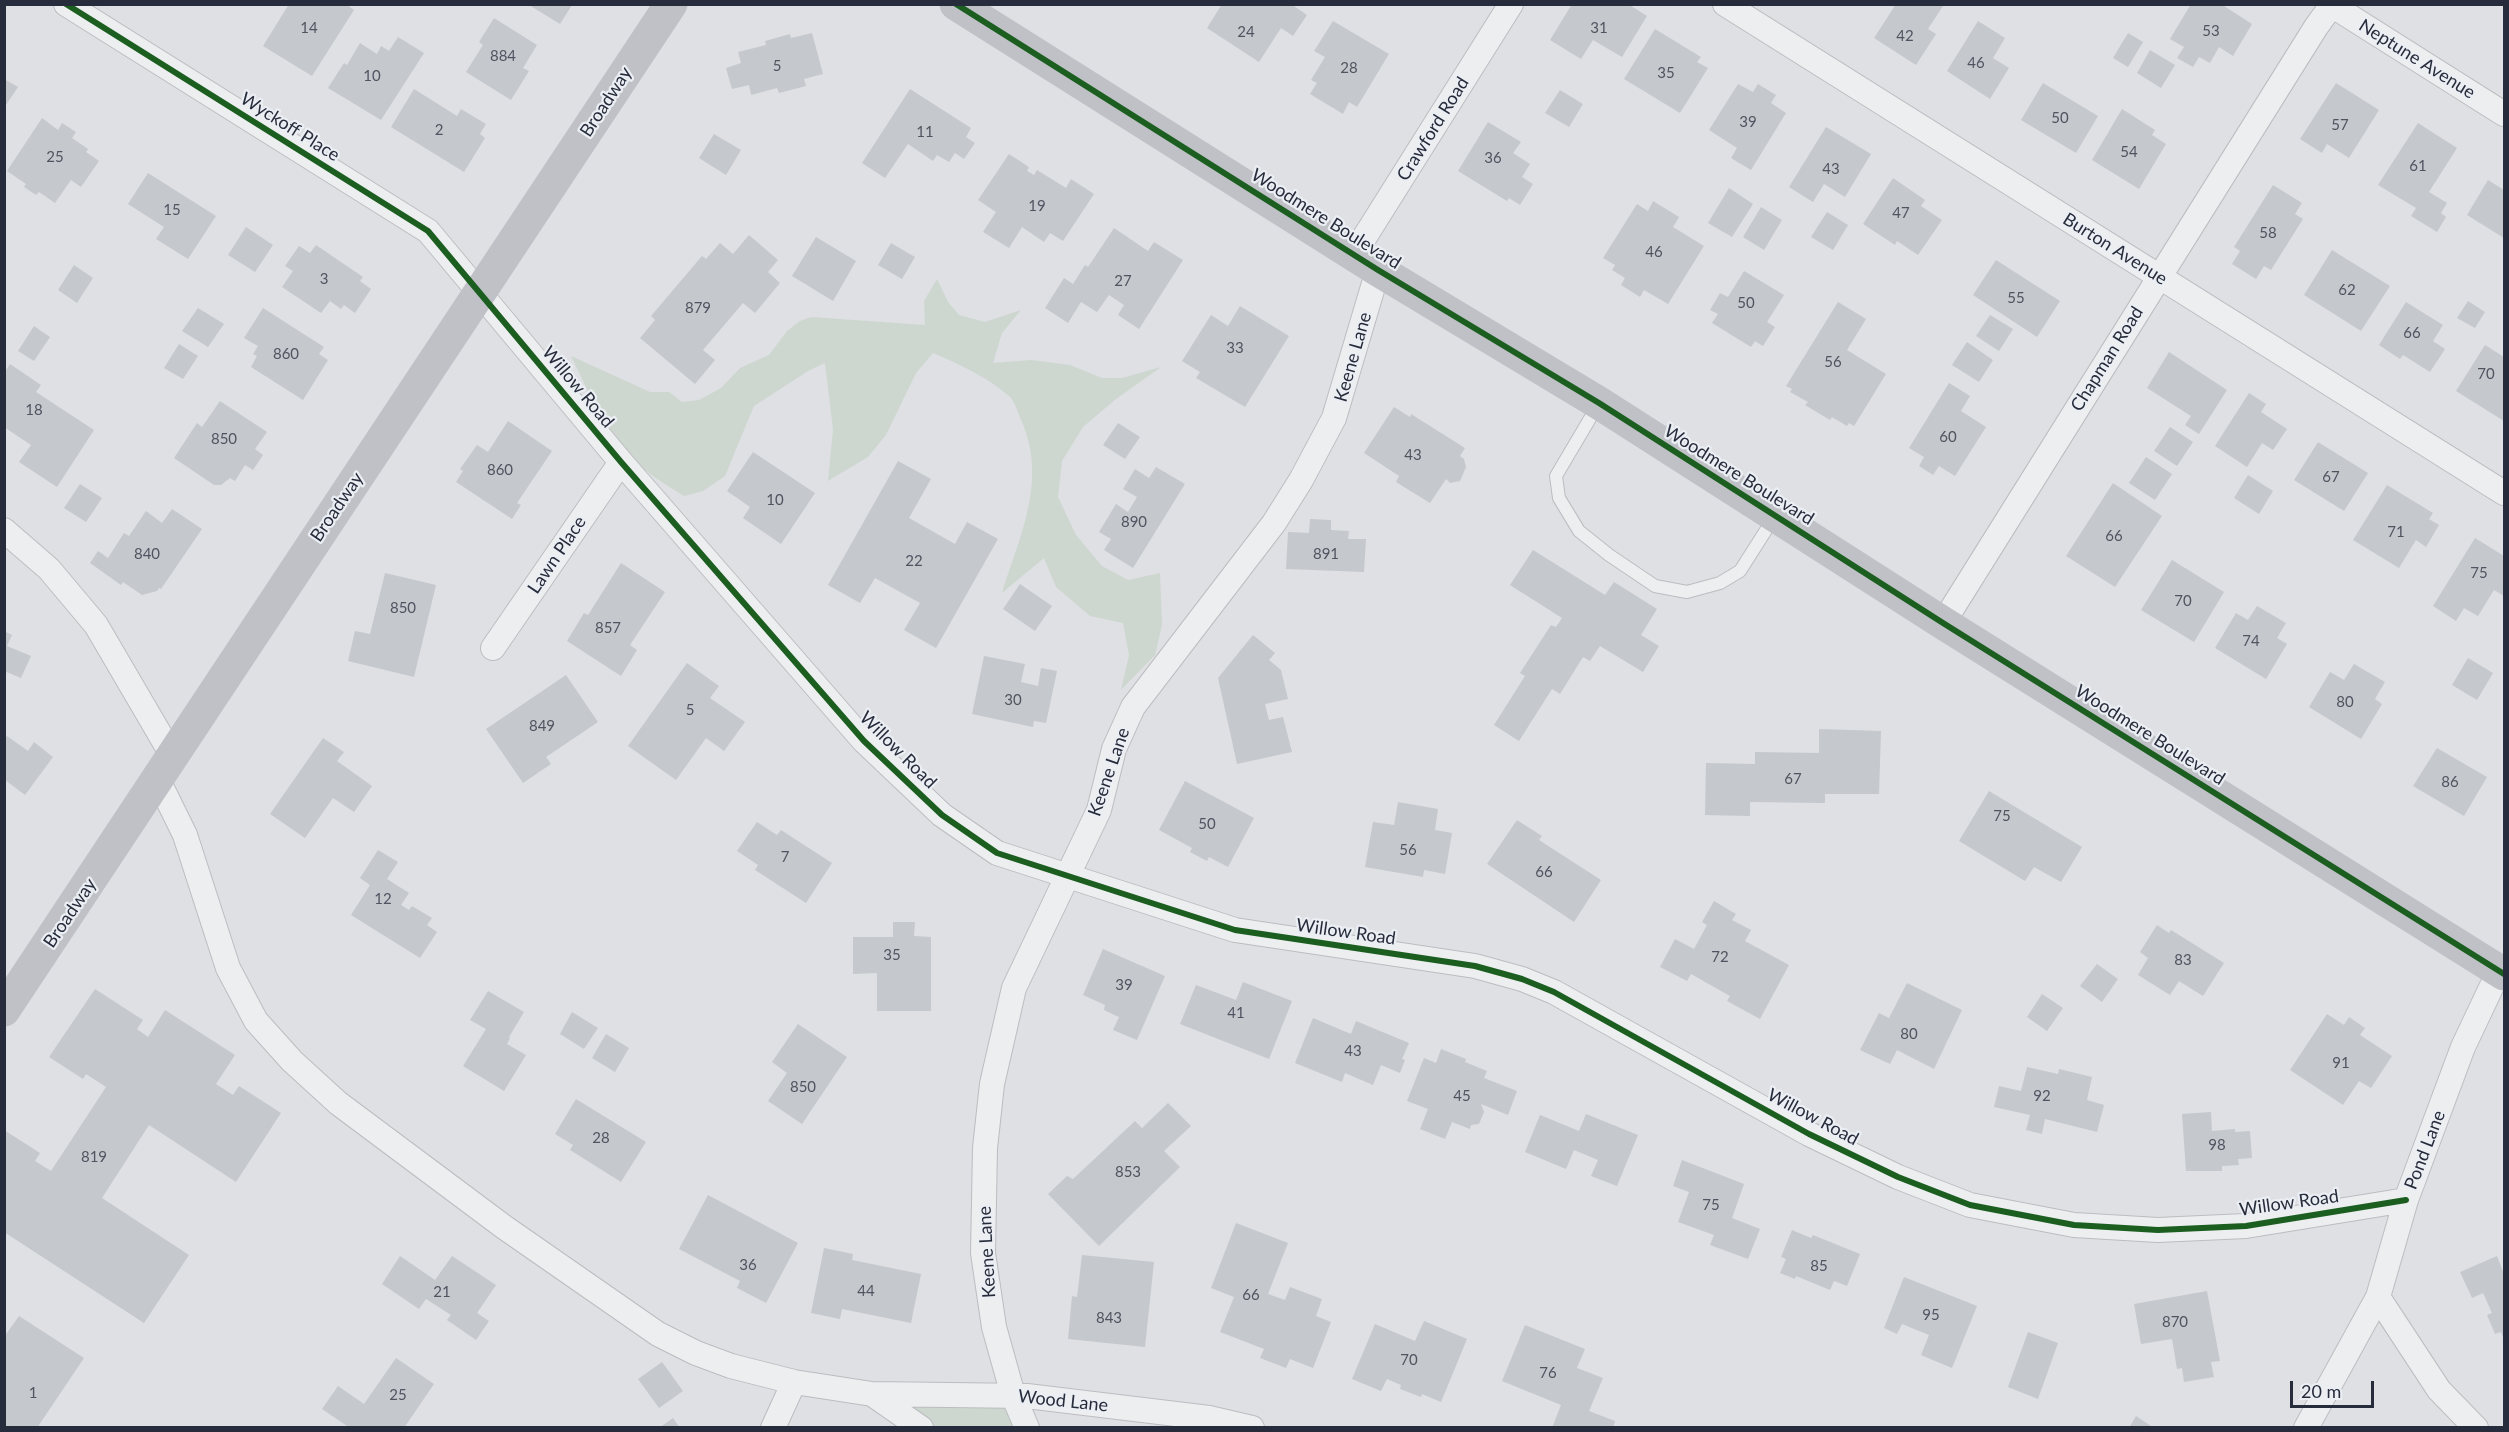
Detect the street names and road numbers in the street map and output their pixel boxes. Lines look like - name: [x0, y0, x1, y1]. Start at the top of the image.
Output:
- street label: Neptune Avenue: [2355, 15, 2479, 103]
- street label: Broadway: [575, 63, 637, 141]
- street label: Crawford Road: [1392, 73, 1474, 185]
- street label: Wyckoff Place: [236, 88, 344, 166]
- street label: Woodmere Boulevard: [1247, 164, 1405, 274]
- street label: Burton Avenue: [2059, 208, 2171, 290]
- street label: Chapman Road: [2066, 303, 2148, 415]
- street label: Keene Lane: [1330, 310, 1376, 404]
- street label: Willow Road: [538, 342, 618, 432]
- street label: Woodmere Boulevard: [1660, 420, 1818, 530]
- street label: Broadway: [306, 468, 368, 546]
- street label: Lawn Place: [523, 512, 591, 598]
- street label: Woodmere Boulevard: [2071, 680, 2229, 790]
- street label: Willow Road: [855, 707, 941, 793]
- street label: Keene Lane: [1084, 725, 1134, 819]
- street label: Broadway: [39, 874, 101, 952]
- street label: Willow Road: [1295, 914, 1397, 950]
- street label: Willow Road: [1764, 1084, 1862, 1150]
- street label: Pond Lane: [2400, 1107, 2450, 1193]
- street label: Willow Road: [2238, 1185, 2340, 1221]
- street label: Keene Lane: [974, 1205, 1000, 1299]
- street label: Wood Lane: [1017, 1386, 1109, 1416]

